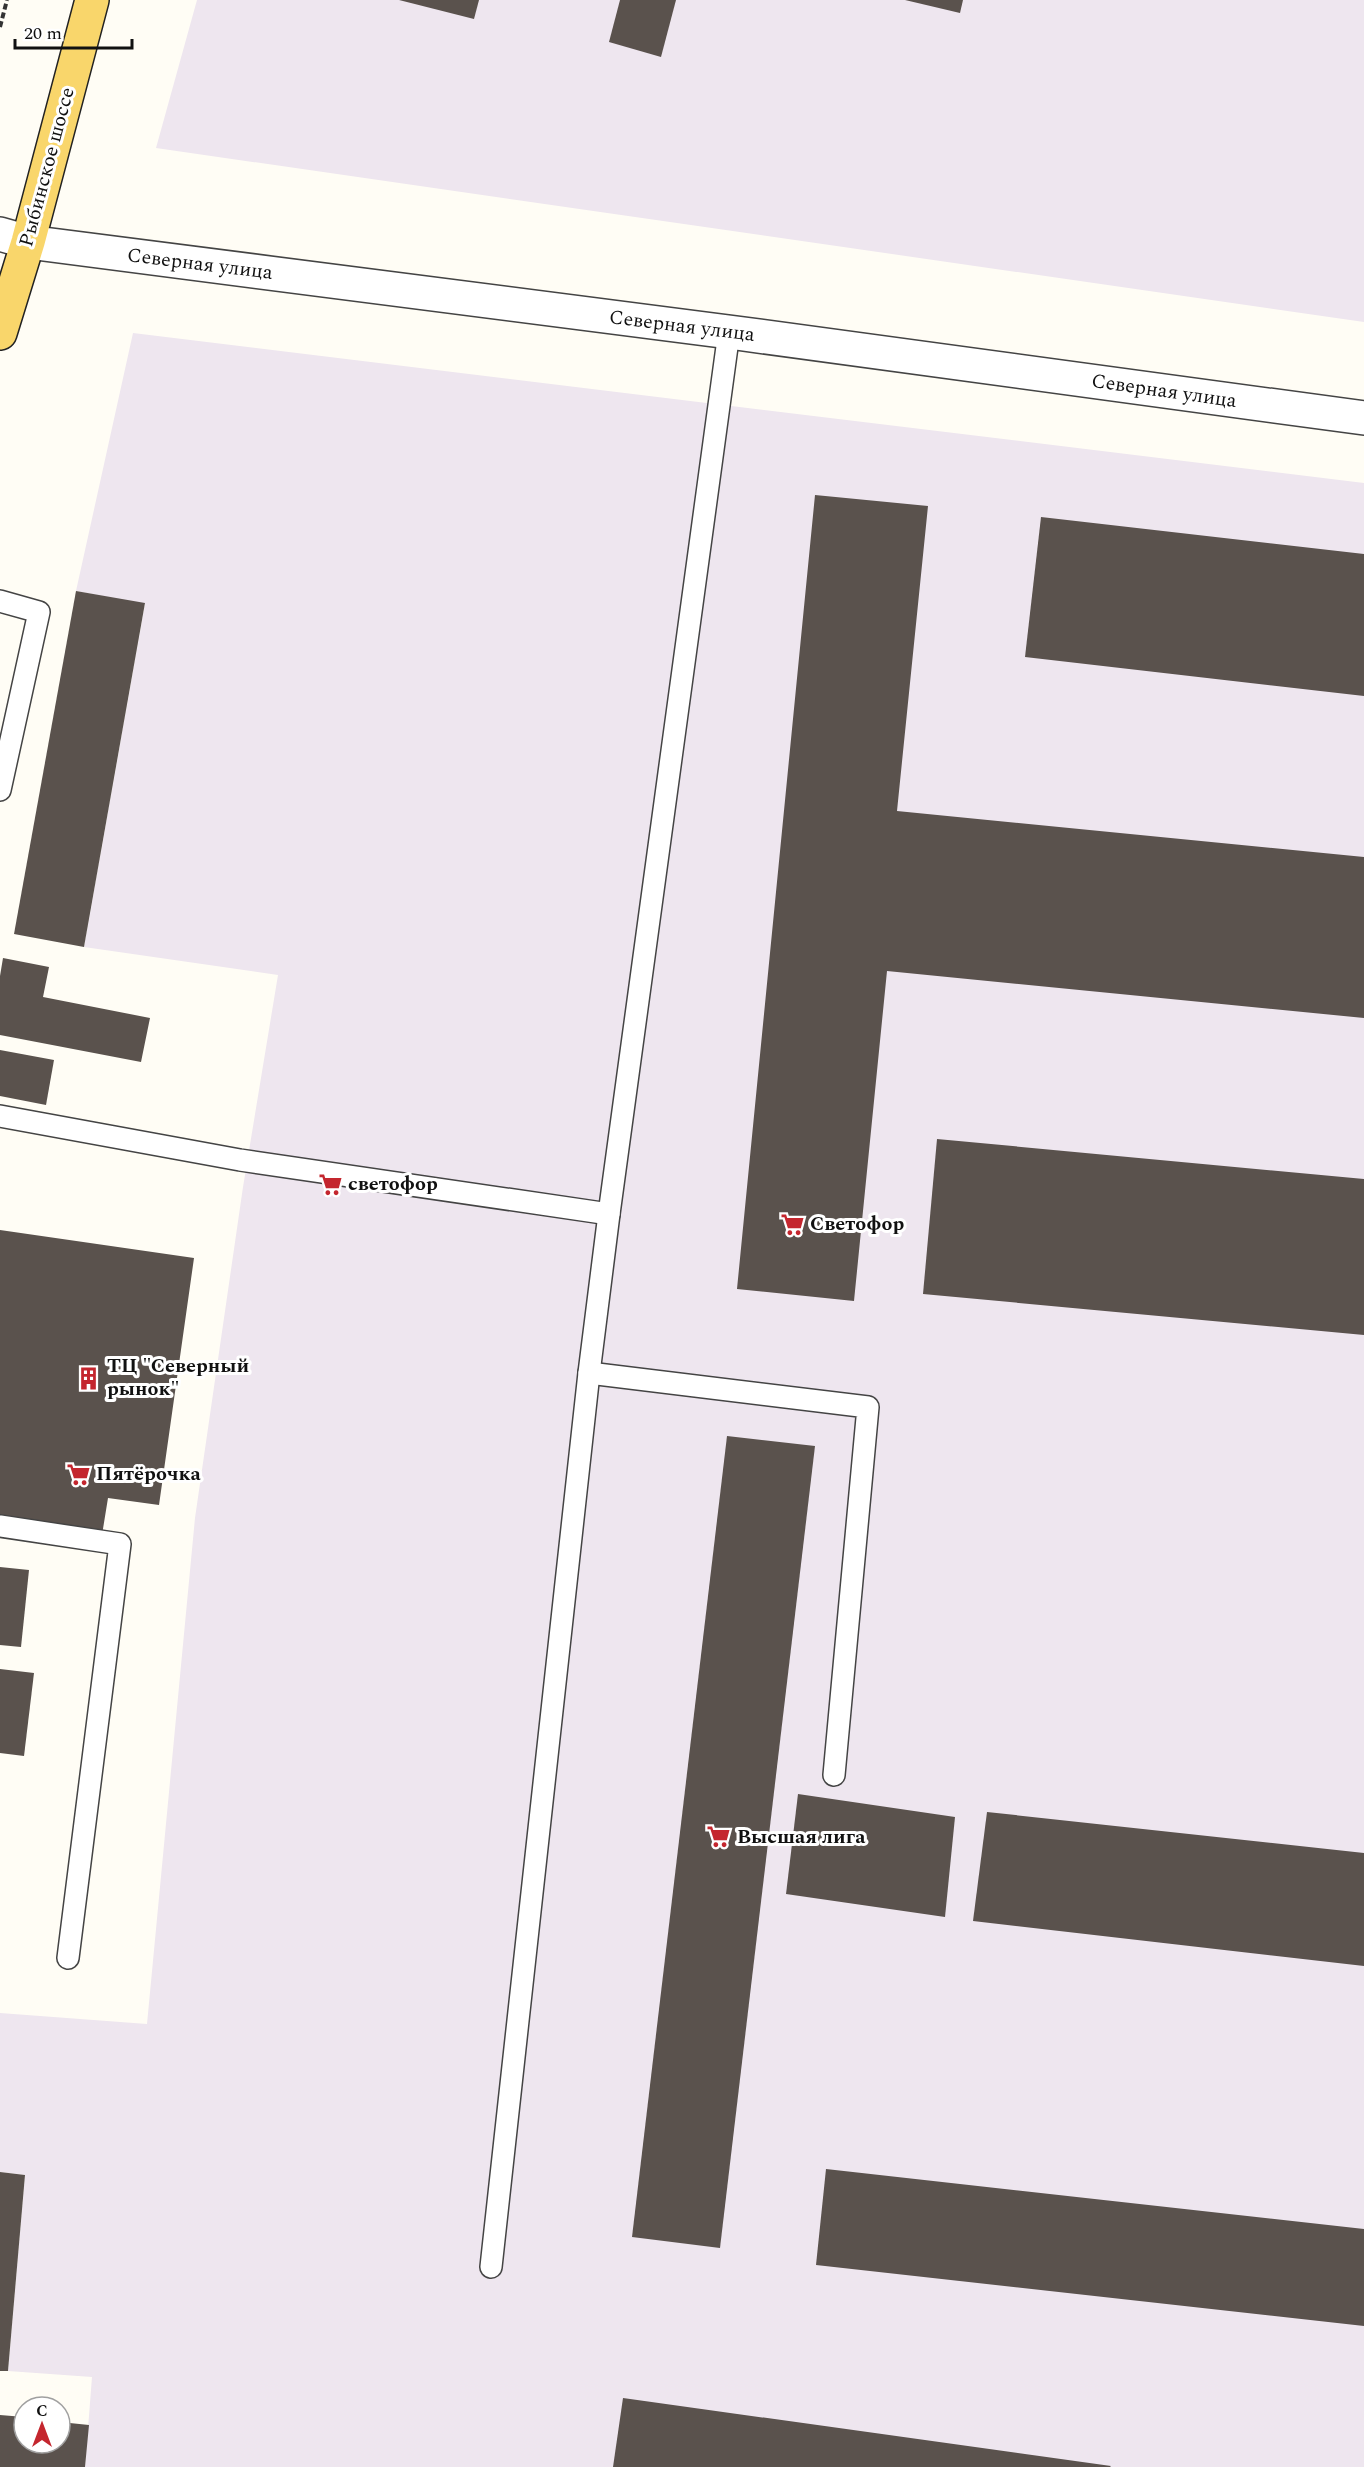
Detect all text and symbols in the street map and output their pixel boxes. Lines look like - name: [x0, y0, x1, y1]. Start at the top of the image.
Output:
- scale bar: [15, 12, 132, 50]
- text: 20 m: [24, 20, 62, 47]
- street label: Рыбинское шоссе: [11, 84, 83, 250]
- street label: Северная улица: [125, 240, 275, 288]
- street label: Северная улица: [607, 302, 757, 350]
- street label: Северная улица: [1089, 366, 1239, 416]
- place label: светофор: [348, 1169, 438, 1199]
- supermarket icon: светофор: [317, 1171, 343, 1197]
- place label: Светофор: [810, 1209, 904, 1239]
- supermarket icon: Светофор: [779, 1211, 805, 1237]
- place label: ТЦ "Северный рынок": [107, 1351, 250, 1404]
- building icon: ТЦ "Северный рынок": [76, 1365, 102, 1391]
- place label: Пятёрочка: [96, 1459, 202, 1489]
- supermarket icon: Пятёрочка: [65, 1461, 91, 1487]
- place label: Высшая лига: [737, 1822, 866, 1852]
- supermarket icon: Высшая лига: [706, 1824, 732, 1850]
- north arrow: [12, 2395, 72, 2455]
- text: С: [36, 2399, 48, 2423]

